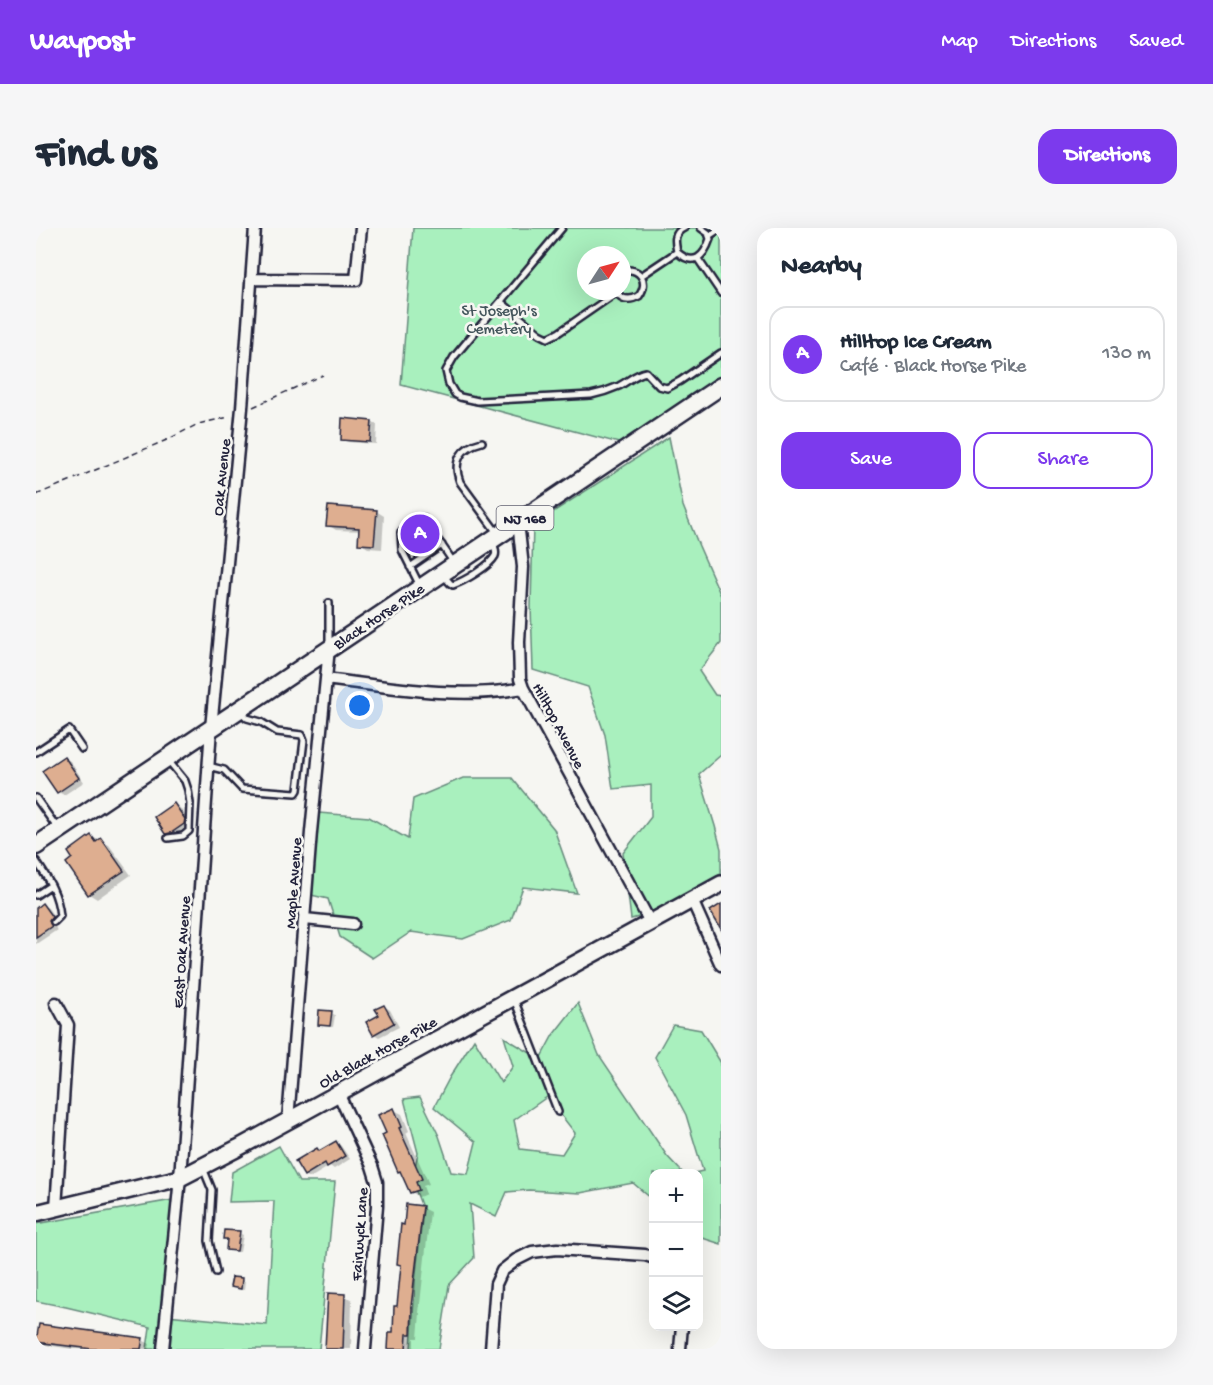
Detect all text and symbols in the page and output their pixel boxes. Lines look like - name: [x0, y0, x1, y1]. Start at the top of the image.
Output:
- text: Waypost: [30, 26, 133, 59]
- text: Map: [941, 30, 978, 55]
- text: Directions: [1011, 30, 1096, 55]
- text: Saved: [1129, 30, 1183, 55]
- button: Directions: [1038, 129, 1177, 184]
- text: Find us: [36, 132, 156, 181]
- north arrow: [577, 246, 631, 300]
- text: Nearby: [781, 252, 862, 283]
- park label: St Joseph's Cemetery: [461, 303, 538, 340]
- text: Hilltop Ice Cream: [840, 330, 992, 356]
- text: A: [797, 343, 808, 366]
- text: 130 m: [1102, 343, 1151, 366]
- text: Café · Black Horse Pike: [840, 356, 1026, 379]
- button: Save: [781, 432, 961, 489]
- button: Share: [973, 432, 1153, 489]
- street label: Oak Avenue: [210, 437, 237, 517]
- road number: NJ 168: [496, 506, 554, 530]
- pin: A: [400, 512, 440, 556]
- street label: Black Horse Pike: [330, 580, 430, 656]
- street label: Hilltop Avenue: [526, 681, 588, 773]
- your location: [345, 691, 374, 720]
- street label: Maple Avenue: [283, 836, 308, 930]
- street label: East Oak Avenue: [170, 895, 197, 1009]
- street label: Old Black Horse Pike: [316, 1013, 442, 1094]
- map controls: [649, 1169, 703, 1331]
- button: +: [649, 1169, 703, 1223]
- street label: Fairwyck Lane: [349, 1186, 374, 1283]
- button: −: [649, 1223, 703, 1277]
- button: layers: [649, 1277, 703, 1331]

